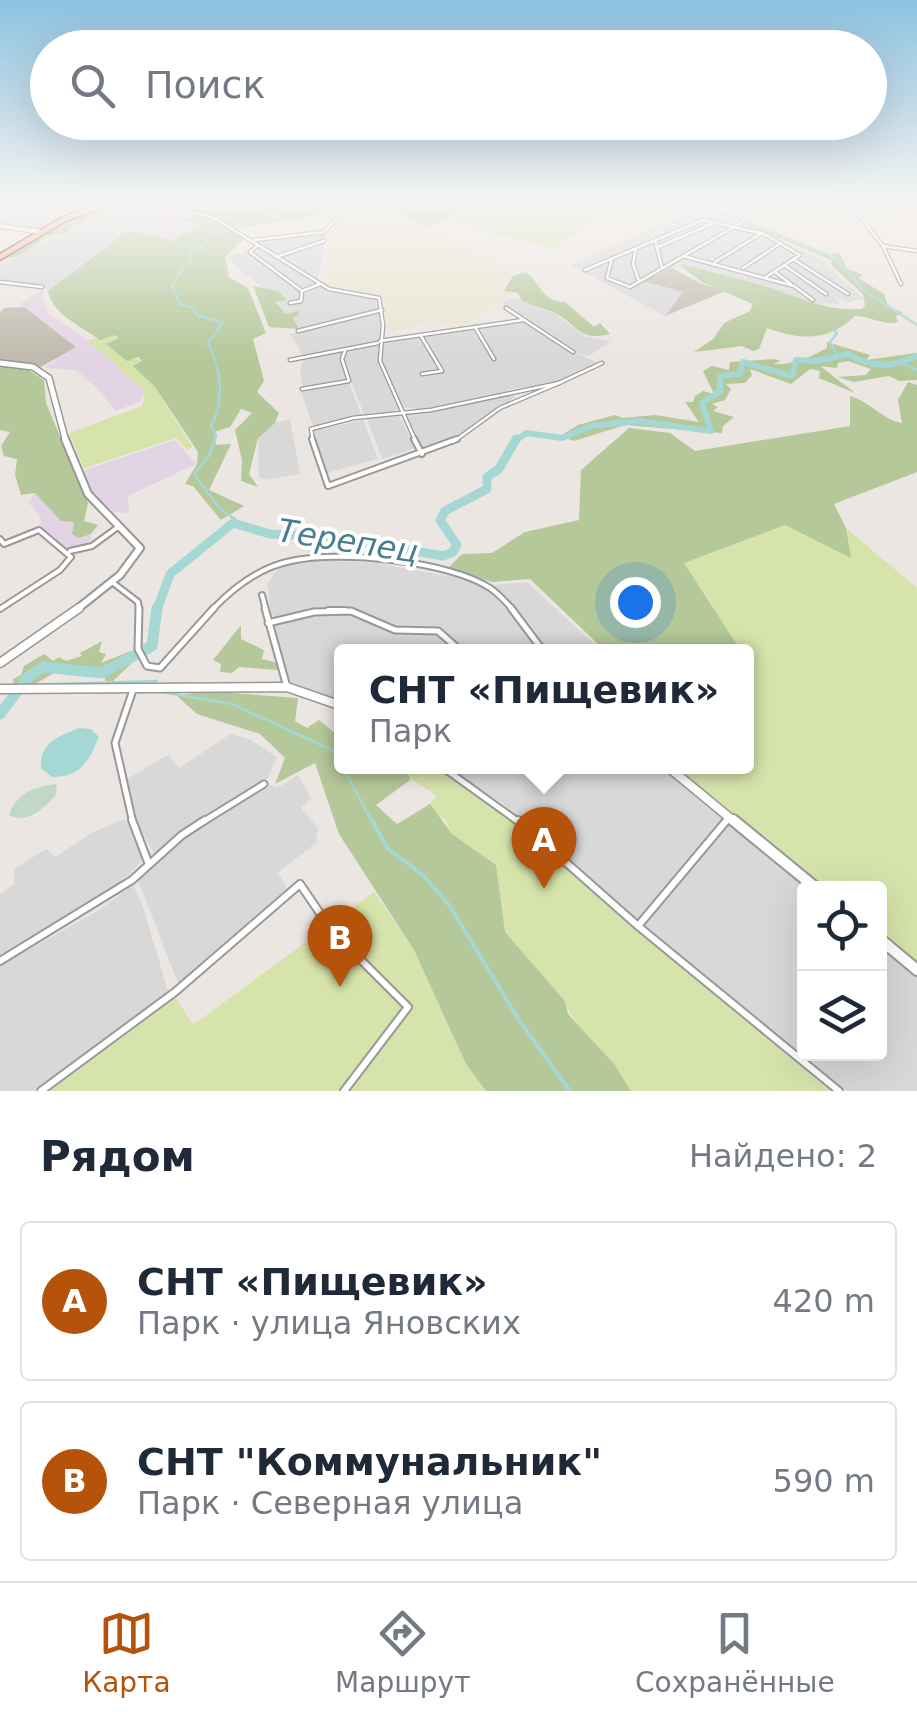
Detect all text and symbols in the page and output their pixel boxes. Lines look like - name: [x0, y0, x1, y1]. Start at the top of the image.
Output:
- search box: [30, 30, 887, 140]
- icon: search: [65, 58, 120, 113]
- text: Поиск: [145, 63, 265, 107]
- water label: Терепец: [275, 511, 421, 571]
- your location: [610, 577, 661, 628]
- popup: [334, 644, 754, 774]
- text: СНТ «Пищевик»: [369, 668, 719, 712]
- text: Парк: [369, 712, 452, 750]
- pin: A: [512, 806, 576, 889]
- map controls: [797, 881, 887, 1061]
- button: locate: [797, 881, 887, 971]
- pin: B: [308, 904, 372, 987]
- button: layers: [797, 971, 887, 1061]
- text: Рядом: [40, 1132, 195, 1181]
- text: Найдено: 2: [689, 1137, 877, 1175]
- text: СНТ «Пищевик»: [137, 1260, 488, 1304]
- text: A: [62, 1282, 87, 1320]
- text: 420 m: [773, 1282, 875, 1320]
- text: Парк · улица Яновских: [137, 1304, 521, 1342]
- text: СНТ "Коммунальник": [137, 1440, 602, 1484]
- text: B: [62, 1462, 87, 1500]
- text: 590 m: [773, 1462, 875, 1500]
- text: Парк · Северная улица: [137, 1484, 523, 1522]
- tab: Карта: [82, 1606, 171, 1699]
- tab: Маршрут: [335, 1606, 470, 1699]
- tab: Сохранённые: [635, 1606, 835, 1699]

